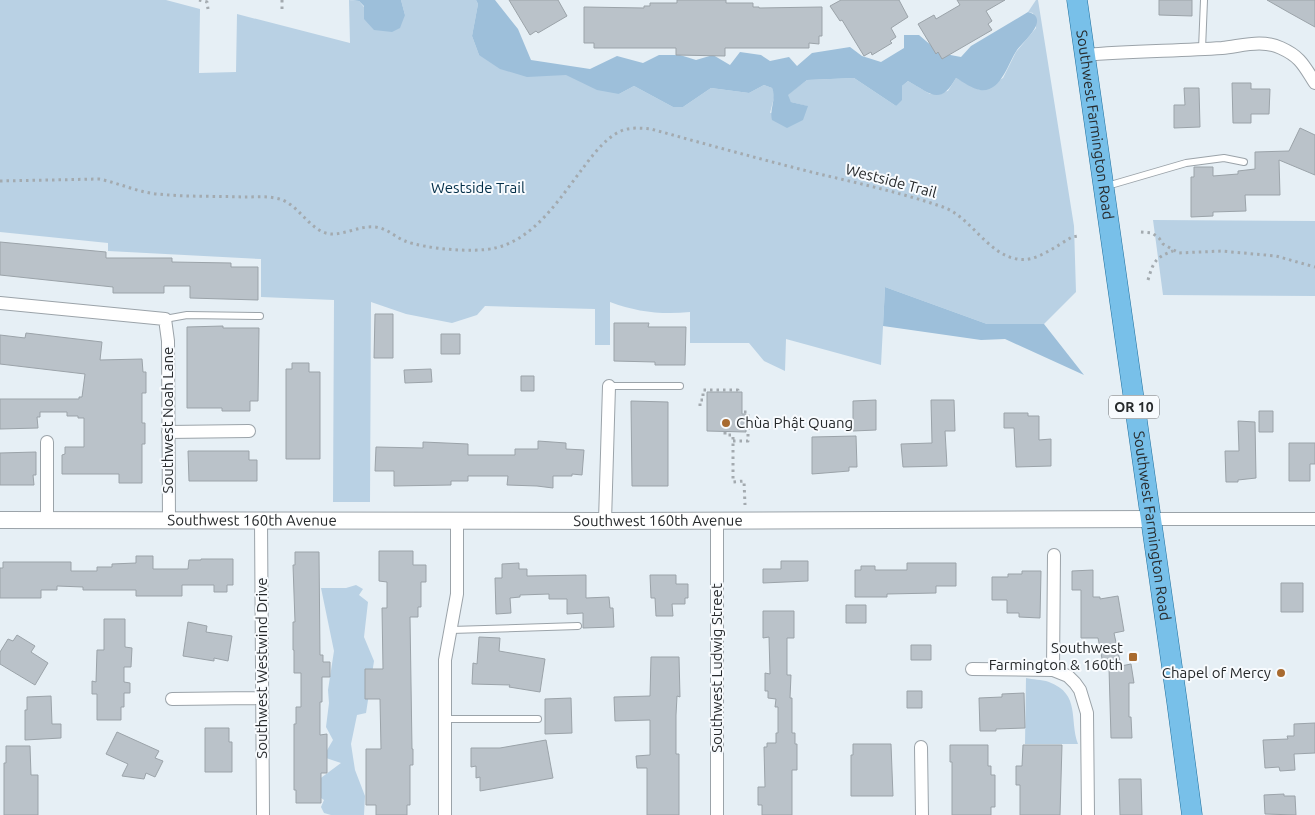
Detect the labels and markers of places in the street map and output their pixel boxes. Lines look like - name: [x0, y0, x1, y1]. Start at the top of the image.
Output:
- place label: Chùa Phật Quang: [736, 414, 853, 431]
- marker: Chùa Phật Quang: [720, 417, 732, 429]
- place label: Southwest Farmington & 160th: [989, 639, 1123, 673]
- marker: Southwest Farmington & 160th: [1127, 651, 1139, 663]
- place label: Chapel of Mercy: [1162, 664, 1271, 681]
- marker: Chapel of Mercy: [1275, 667, 1287, 679]

